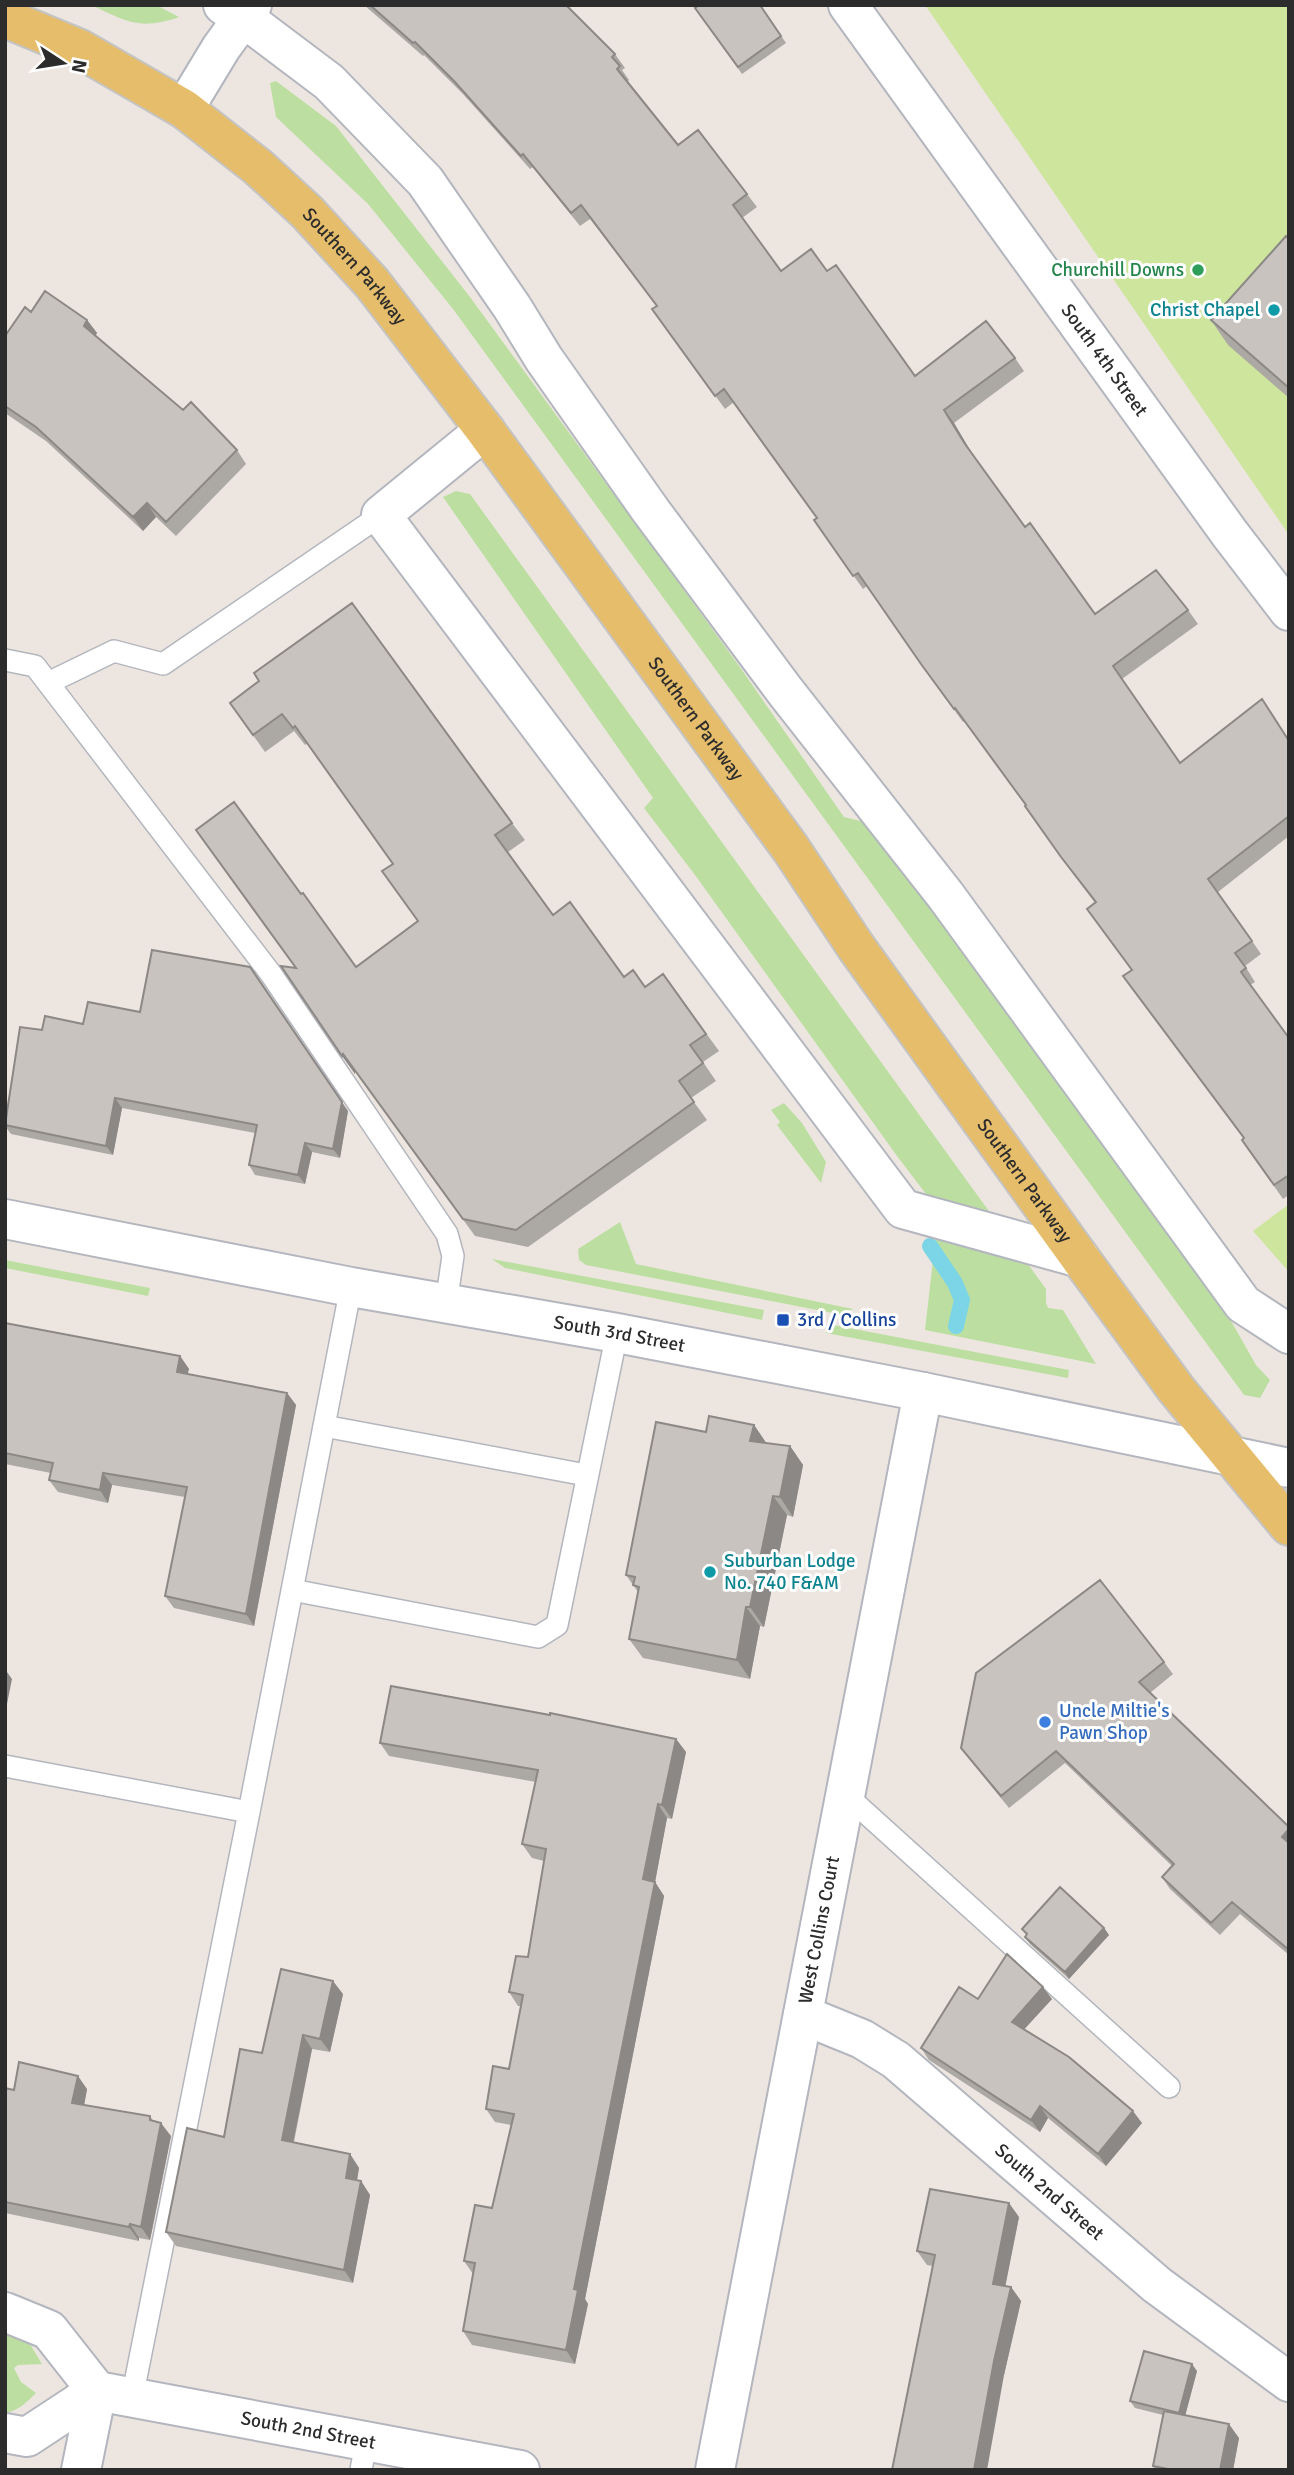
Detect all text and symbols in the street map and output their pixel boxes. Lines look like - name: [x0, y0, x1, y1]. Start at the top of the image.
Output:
- north arrow: [28, 28, 98, 98]
- text: N: [66, 57, 92, 75]
- street label: Southern Parkway: [297, 203, 412, 330]
- place label: Churchill Downs: [1051, 258, 1184, 282]
- marker: Churchill Downs: [1190, 262, 1206, 278]
- place label: Christ Chapel: [1150, 298, 1260, 322]
- street label: South 4th Street: [1056, 299, 1153, 421]
- marker: Christ Chapel: [1266, 302, 1282, 318]
- street label: Southern Parkway: [643, 652, 749, 785]
- street label: Southern Parkway: [972, 1114, 1077, 1248]
- place label: 3rd / Collins: [797, 1308, 896, 1332]
- street label: South 3rd Street: [552, 1310, 687, 1358]
- marker: 3rd / Collins: [775, 1312, 791, 1328]
- place label: Suburban Lodge No. 740 F&AM: [724, 1549, 855, 1595]
- marker: Suburban Lodge No. 740 F&AM: [702, 1564, 718, 1580]
- place label: Uncle Miltie's Pawn Shop: [1059, 1699, 1170, 1745]
- marker: Uncle Miltie's Pawn Shop: [1037, 1714, 1053, 1730]
- street label: West Collins Court: [793, 1854, 845, 2006]
- street label: South 2nd Street: [990, 2138, 1109, 2246]
- street label: South 2nd Street: [239, 2406, 378, 2455]

